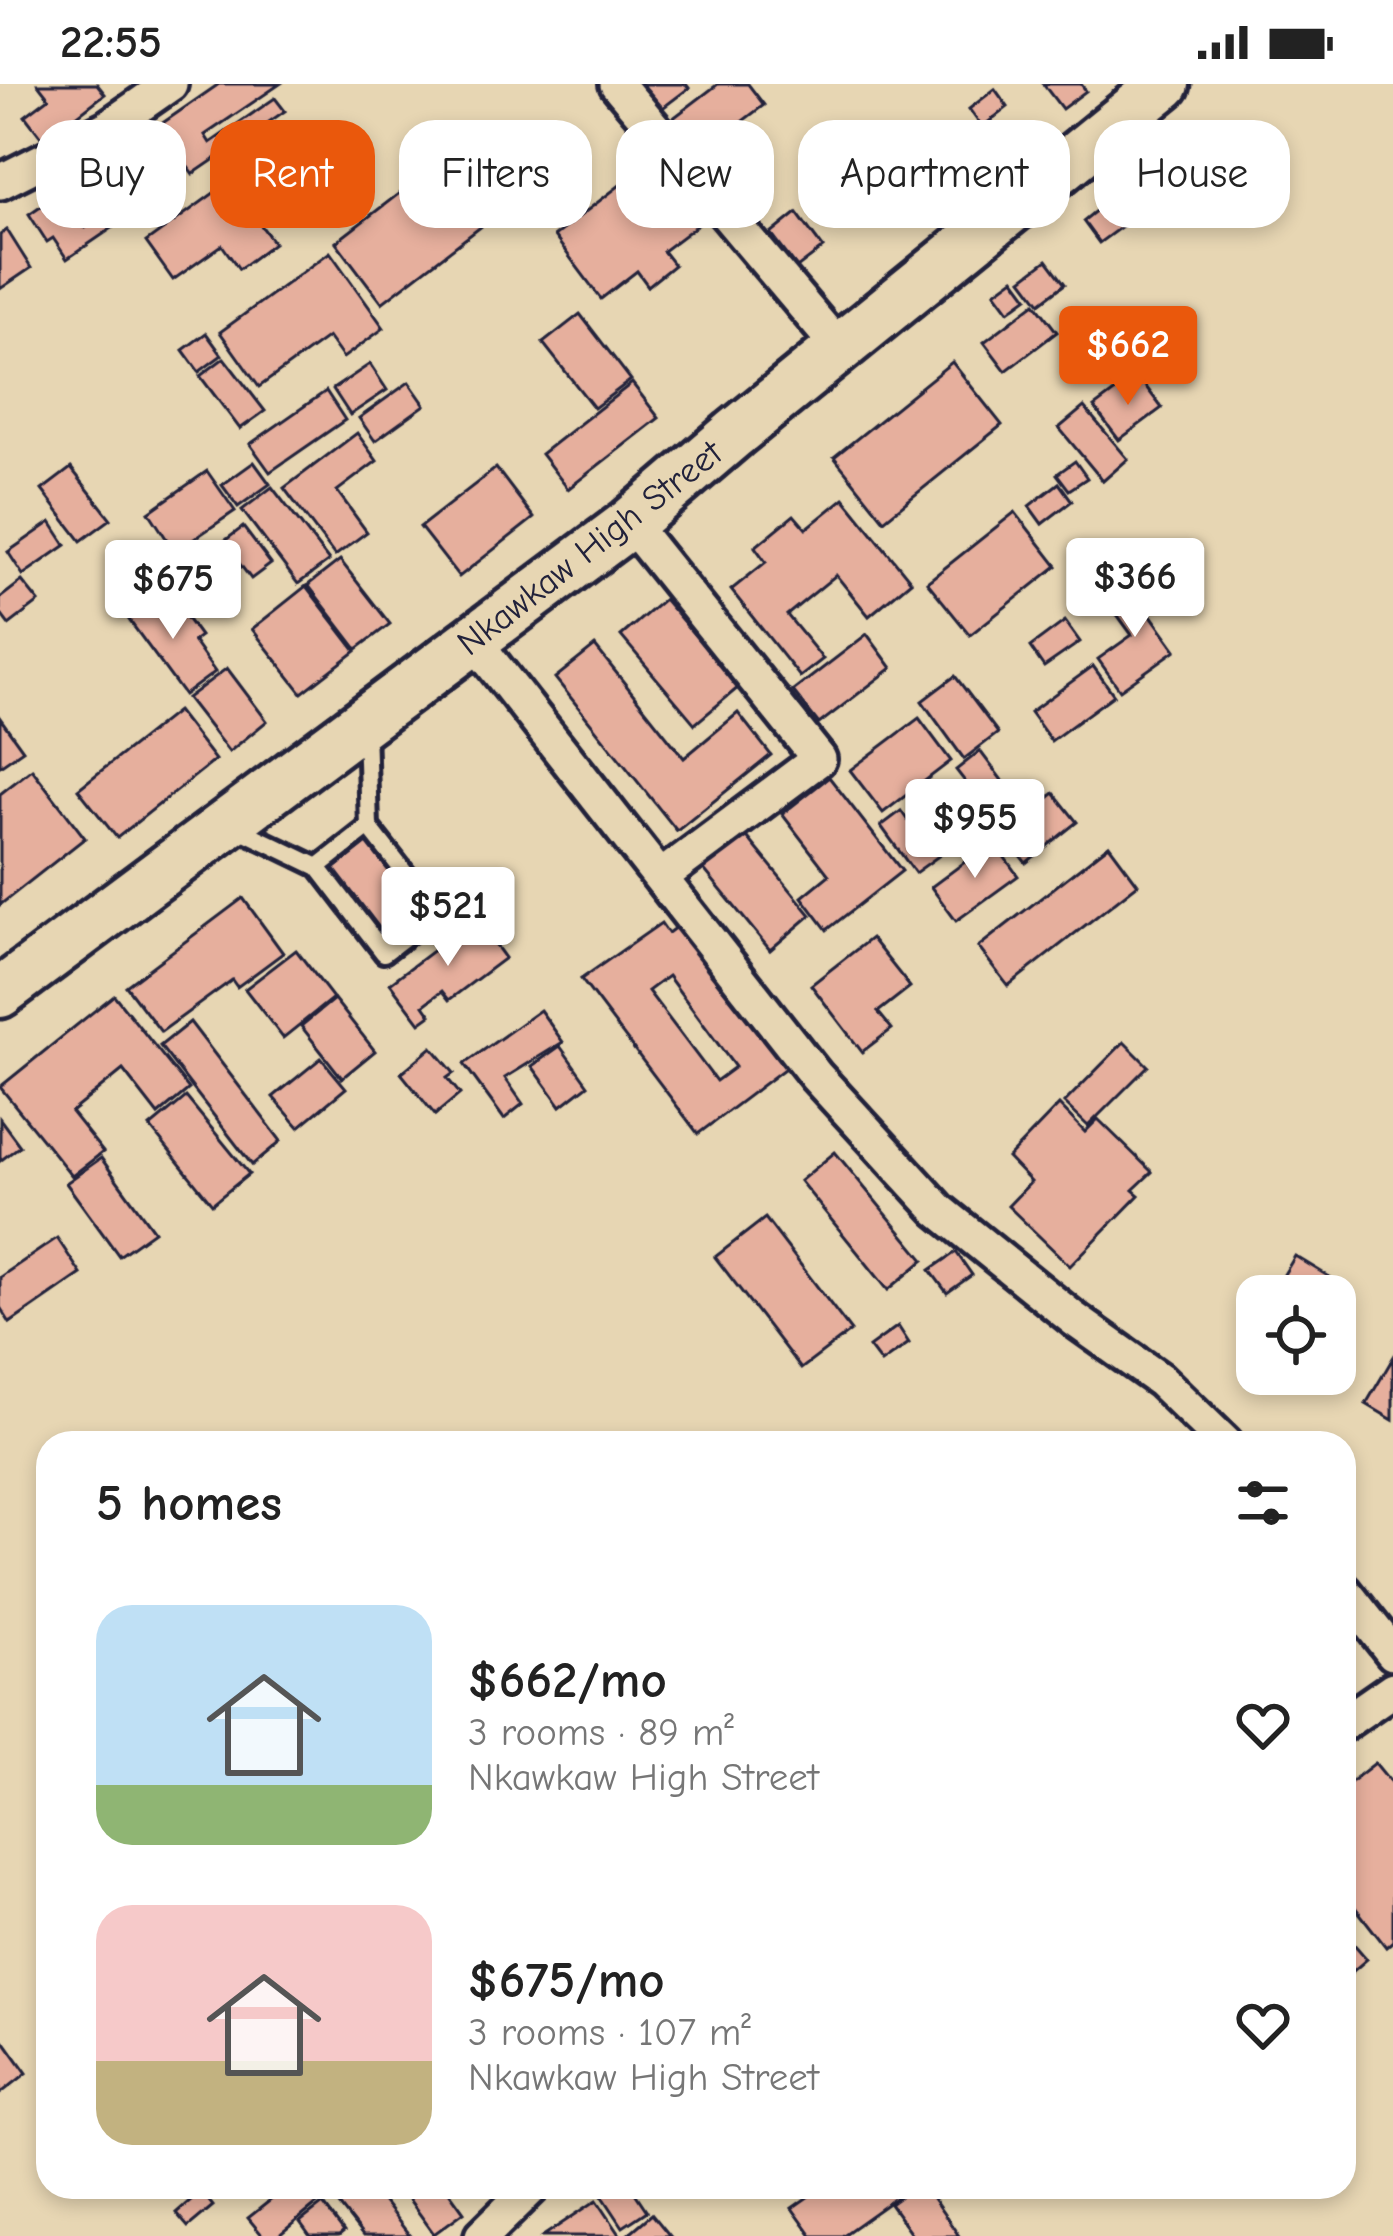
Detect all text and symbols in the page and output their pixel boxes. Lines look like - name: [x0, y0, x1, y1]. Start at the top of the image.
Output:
- text: 22:55: [60, 16, 162, 68]
- chip: Buy: [36, 120, 186, 228]
- chip: Rent: [210, 120, 375, 228]
- chip: Filters: [399, 120, 592, 228]
- chip: New: [616, 120, 774, 228]
- chip: Apartment: [798, 120, 1070, 228]
- chip: House: [1094, 120, 1290, 228]
- pin: $662: [1057, 306, 1199, 408]
- text: $662: [1086, 322, 1170, 367]
- street label: Nkawkaw High Street: [450, 431, 732, 664]
- pin: $366: [1064, 538, 1206, 640]
- pin: $675: [102, 540, 244, 642]
- text: $366: [1093, 554, 1177, 599]
- text: $675: [132, 556, 214, 601]
- pin: $955: [904, 779, 1046, 881]
- text: $955: [932, 795, 1018, 840]
- pin: $521: [377, 867, 519, 969]
- text: $521: [409, 883, 487, 928]
- map controls: [1236, 1275, 1356, 1395]
- button: locate: [1236, 1275, 1356, 1395]
- icon: filters: [1230, 1470, 1296, 1536]
- text: 5 homes: [96, 1474, 282, 1533]
- text: $662/mo: [468, 1651, 667, 1710]
- icon: home: [192, 1653, 336, 1797]
- icon: heart: [1230, 1692, 1296, 1758]
- text: 3 rooms · 89 m²: [468, 1710, 734, 1755]
- text: Nkawkaw High Street: [468, 1755, 819, 1800]
- text: $675/mo: [468, 1951, 665, 2010]
- icon: home: [192, 1953, 336, 2097]
- icon: heart: [1230, 1992, 1296, 2058]
- text: 3 rooms · 107 m²: [468, 2010, 751, 2055]
- text: Nkawkaw High Street: [468, 2055, 819, 2100]

